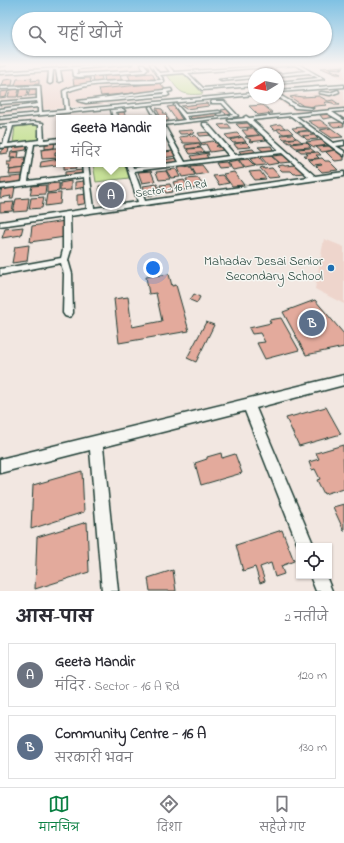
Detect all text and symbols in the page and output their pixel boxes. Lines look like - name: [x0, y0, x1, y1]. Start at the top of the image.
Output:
- search box: [12, 12, 332, 56]
- icon: search: [26, 23, 48, 45]
- text: यहाँ खोजें: [58, 23, 122, 45]
- north arrow: [248, 68, 284, 104]
- popup: [56, 115, 166, 167]
- text: Geeta Mandir: [71, 117, 151, 139]
- text: मंदिर: [71, 143, 101, 162]
- street label: Sector - 16 A Rd: [134, 176, 208, 202]
- pin: A: [98, 180, 124, 210]
- place label: Mahadav Desai Senior Secondary School: [204, 252, 324, 287]
- your location: [143, 258, 163, 278]
- marker: Mahadav Desai Senior Secondary School: [326, 263, 336, 273]
- pin: B: [299, 308, 325, 338]
- map controls: [296, 543, 332, 579]
- button: locate: [296, 543, 332, 579]
- text: आस-पास: [16, 605, 93, 630]
- text: 2 नतीजे: [285, 608, 328, 627]
- text: Geeta Mandir: [55, 651, 135, 673]
- text: A: [26, 666, 34, 685]
- text: 120 m: [297, 666, 327, 685]
- text: मंदिर · Sector - 16 A Rd: [55, 677, 180, 696]
- text: Community Centre - 16 A: [55, 723, 206, 745]
- text: B: [26, 738, 34, 757]
- text: 130 m: [299, 738, 327, 757]
- text: सरकारी भवन: [55, 749, 133, 768]
- tab: मानचित्र: [39, 793, 79, 839]
- tab: दिशा: [157, 793, 182, 839]
- tab: सहेजे गए: [260, 793, 305, 839]

